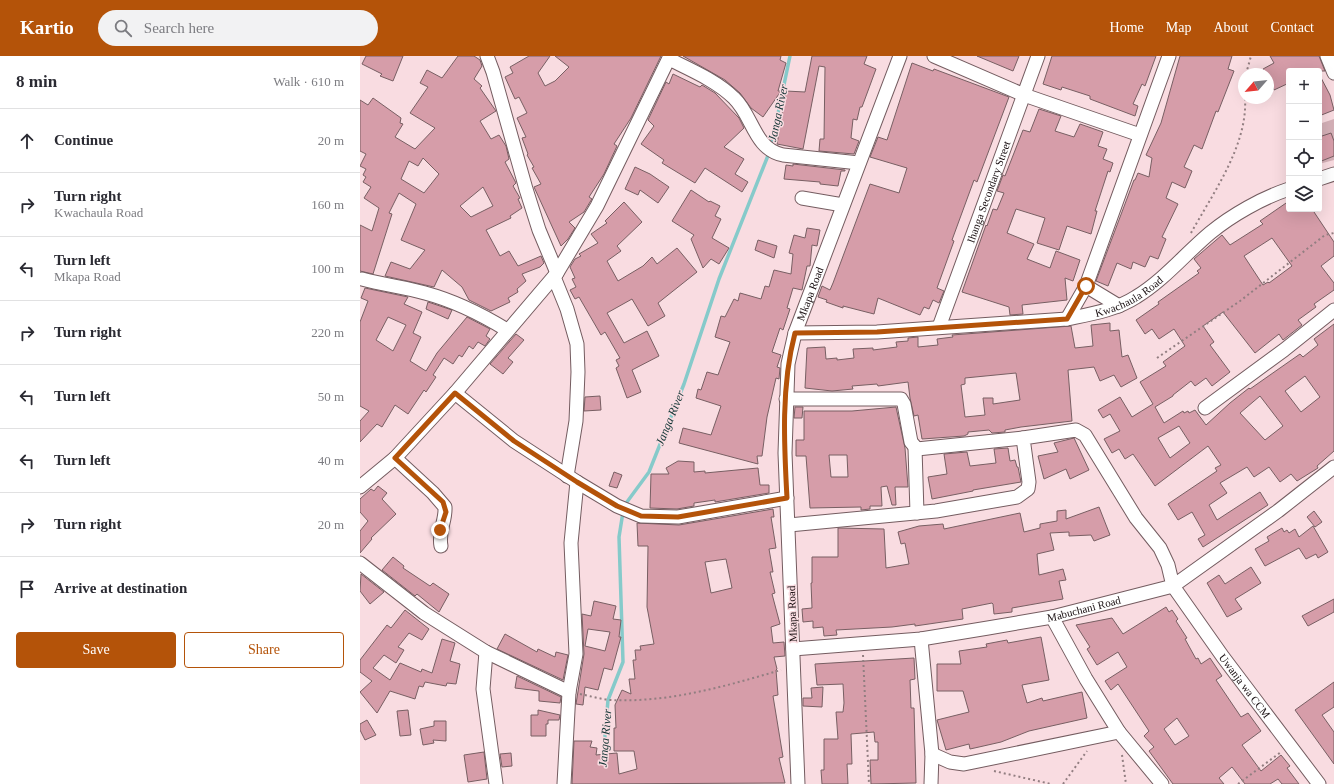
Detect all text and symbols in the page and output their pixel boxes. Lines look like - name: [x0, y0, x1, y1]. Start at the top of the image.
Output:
- search box: [98, 10, 378, 46]
- text: Kartio: [20, 17, 74, 38]
- icon: search: [112, 17, 134, 39]
- text: Search here: [144, 20, 214, 36]
- text: Home: [1110, 20, 1144, 35]
- text: Map: [1166, 20, 1191, 35]
- text: About: [1213, 20, 1248, 35]
- text: Contact: [1270, 20, 1314, 35]
- north arrow: [1238, 68, 1274, 104]
- map controls: [1286, 68, 1322, 212]
- button: +: [1286, 68, 1322, 104]
- text: 8 min: [16, 72, 57, 91]
- text: Walk · 610 m: [273, 74, 344, 89]
- water label: Janga River: [765, 83, 791, 143]
- button: −: [1286, 104, 1322, 140]
- icon: ahead: [16, 130, 38, 152]
- text: Continue: [54, 132, 113, 148]
- text: 20 m: [318, 133, 344, 148]
- street label: Ihanga Secondary Street: [964, 139, 1013, 244]
- button: locate: [1286, 140, 1322, 176]
- button: layers: [1286, 176, 1322, 212]
- text: Turn right: [54, 188, 121, 204]
- icon: right: [16, 194, 38, 216]
- text: 160 m: [311, 197, 344, 212]
- text: Kwachaula Road: [54, 205, 143, 220]
- text: Turn left: [54, 252, 111, 268]
- icon: left: [16, 258, 38, 280]
- text: 100 m: [311, 261, 344, 276]
- street label: Mkapa Road: [794, 265, 826, 322]
- text: Mkapa Road: [54, 269, 121, 284]
- street label: Kwachaula Road: [1094, 273, 1165, 319]
- route start: [1077, 277, 1095, 295]
- icon: right: [16, 322, 38, 344]
- text: Turn right: [54, 324, 121, 340]
- text: 220 m: [311, 325, 344, 340]
- icon: left: [16, 386, 38, 408]
- text: Turn left: [54, 388, 111, 404]
- water label: Janga River: [653, 388, 688, 448]
- text: 50 m: [318, 389, 344, 404]
- icon: left: [16, 450, 38, 472]
- text: Turn left: [54, 452, 111, 468]
- text: 40 m: [318, 453, 344, 468]
- icon: right: [16, 514, 38, 536]
- text: Turn right: [54, 516, 121, 532]
- text: 20 m: [318, 517, 344, 532]
- route end: [431, 521, 449, 539]
- icon: arrive: [16, 578, 38, 600]
- text: Arrive at destination: [54, 580, 187, 596]
- street label: Mkapa Road: [785, 585, 799, 642]
- street label: Mabuchani Road: [1046, 594, 1122, 624]
- button: Save: [16, 632, 176, 668]
- button: Share: [184, 632, 344, 668]
- street label: Uwanja wa CCM: [1217, 651, 1273, 720]
- water label: Janga River: [595, 708, 615, 768]

